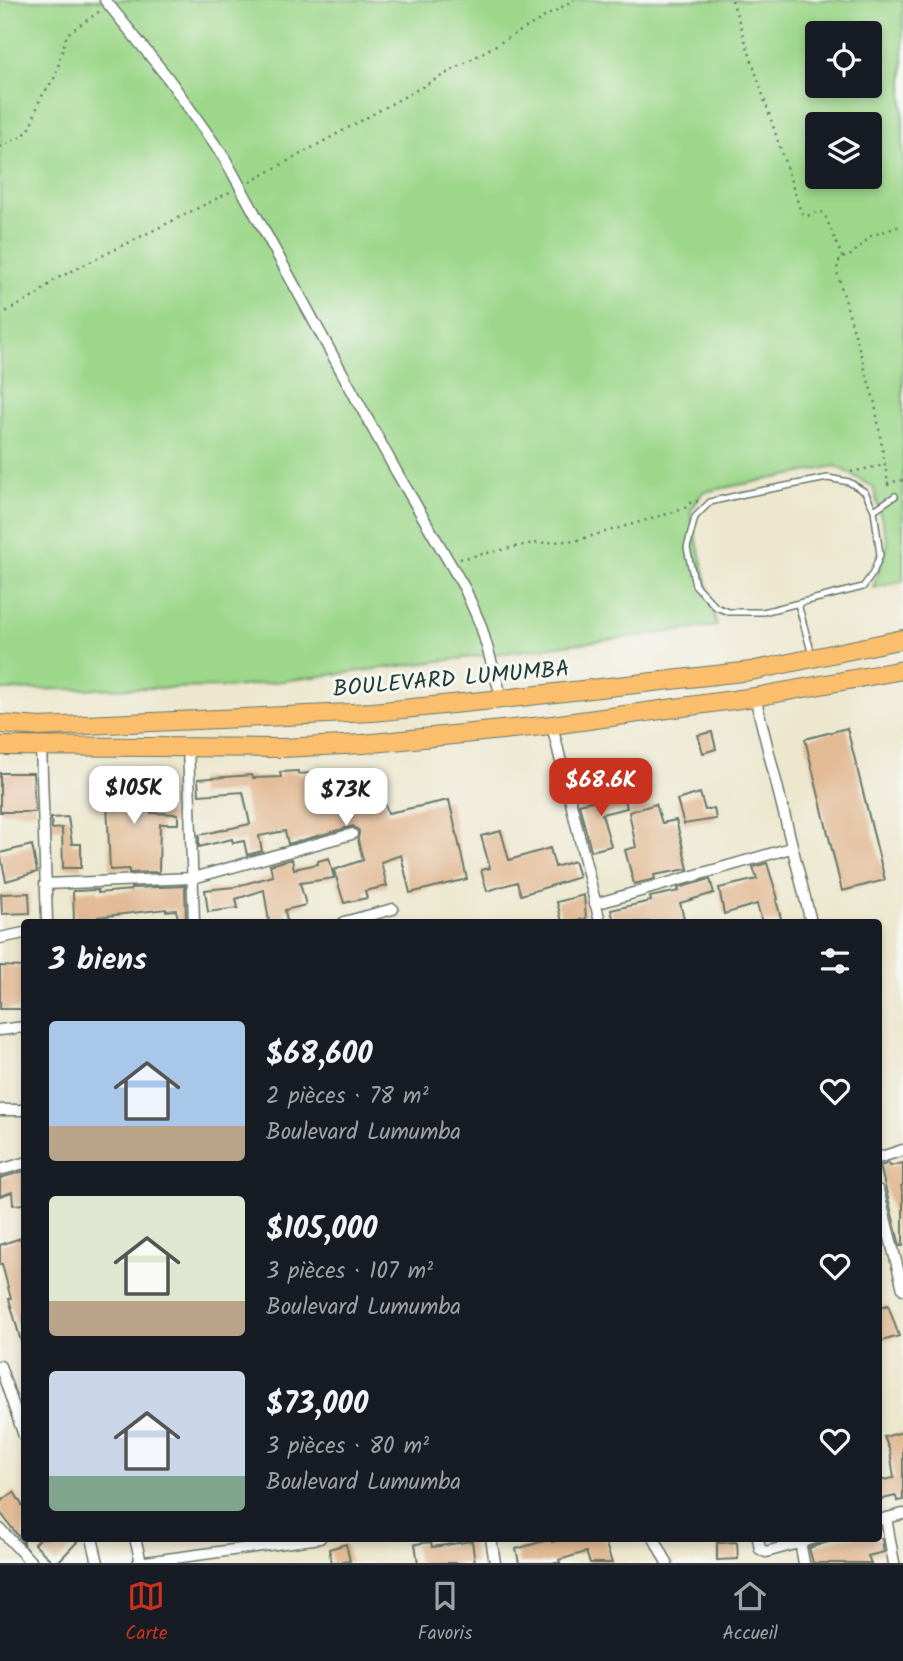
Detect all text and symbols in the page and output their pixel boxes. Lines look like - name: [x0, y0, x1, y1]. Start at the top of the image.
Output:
- map controls: [805, 21, 882, 189]
- button: locate: [805, 21, 882, 98]
- button: layers: [805, 112, 882, 189]
- street label: BOULEVARD LUMUMBA: [331, 652, 571, 708]
- pin: $68.6K: [544, 758, 658, 818]
- text: $68.6K: [565, 763, 637, 799]
- pin: $105K: [85, 766, 183, 826]
- pin: $73K: [305, 768, 387, 828]
- text: $105K: [105, 771, 163, 807]
- text: $73K: [321, 773, 371, 809]
- text: 3 biens: [49, 937, 147, 985]
- icon: filters: [816, 942, 854, 980]
- text: $68,600: [266, 1031, 373, 1079]
- icon: home: [105, 1049, 189, 1133]
- icon: heart: [816, 1072, 854, 1110]
- text: 2 pièces · 78 m²: [266, 1079, 428, 1115]
- text: Boulevard Lumumba: [266, 1115, 461, 1151]
- text: $105,000: [266, 1206, 377, 1254]
- icon: home: [105, 1224, 189, 1308]
- icon: heart: [816, 1247, 854, 1285]
- text: 3 pièces · 107 m²: [266, 1254, 433, 1290]
- text: Boulevard Lumumba: [266, 1290, 461, 1326]
- text: $73,000: [266, 1381, 368, 1429]
- icon: home: [105, 1399, 189, 1483]
- icon: heart: [816, 1422, 854, 1460]
- text: 3 pièces · 80 m²: [266, 1429, 429, 1465]
- text: Boulevard Lumumba: [266, 1465, 461, 1501]
- tab: Carte: [125, 1577, 168, 1649]
- tab: Favoris: [418, 1577, 472, 1649]
- tab: Accueil: [723, 1577, 778, 1649]

